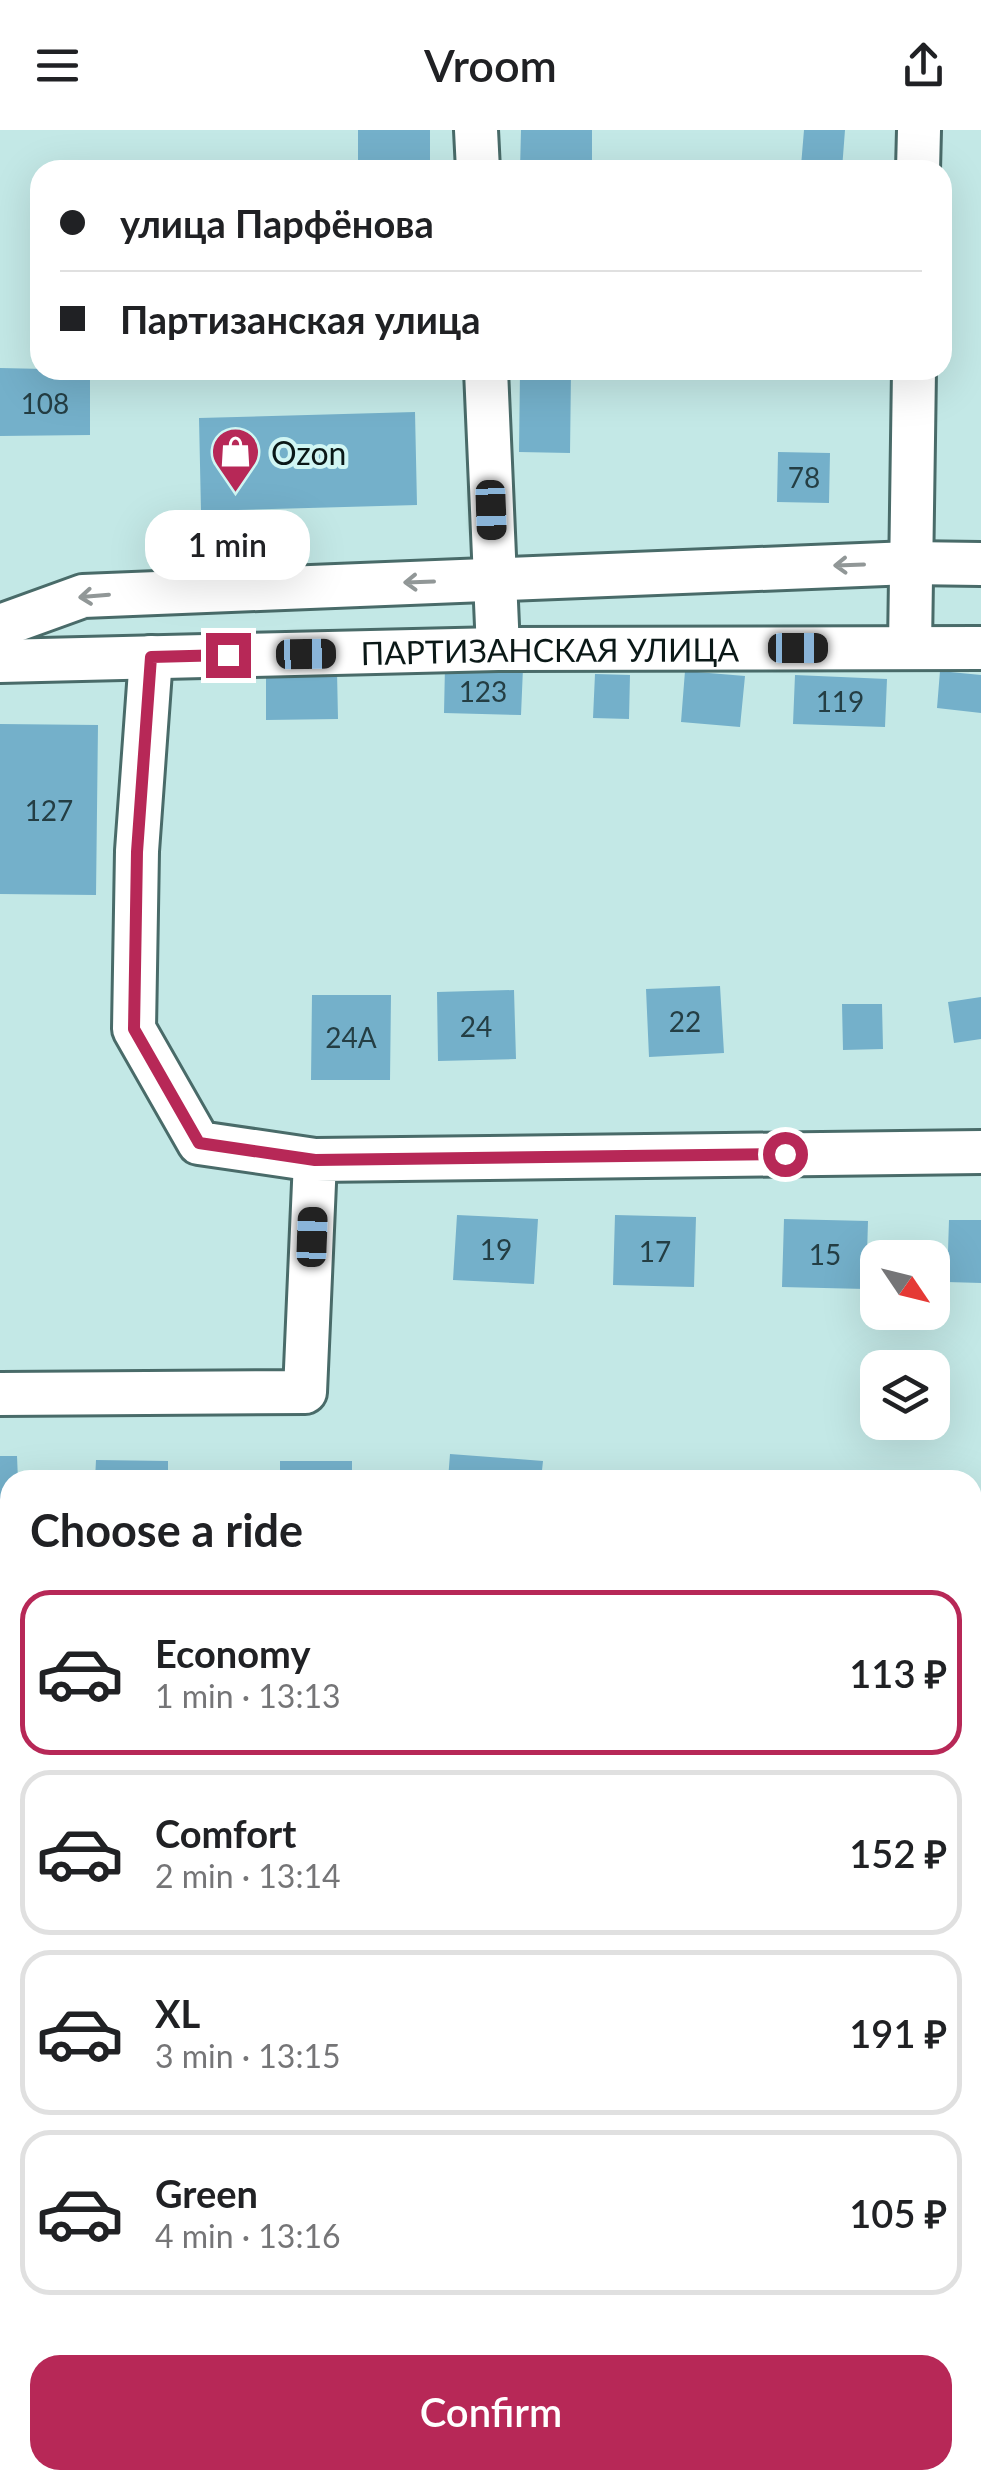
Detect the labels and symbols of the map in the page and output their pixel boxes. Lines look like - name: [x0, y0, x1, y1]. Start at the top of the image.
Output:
- house number: 108: [21, 386, 69, 420]
- shop icon: Ozon: [210, 426, 262, 494]
- place label: Ozon: [271, 433, 346, 472]
- house number: 78: [788, 460, 820, 494]
- car: [475, 479, 507, 541]
- callout: 1 min: [146, 510, 310, 580]
- one-way arrow: [833, 556, 865, 575]
- one-way arrow: [403, 573, 435, 592]
- one-way arrow: [79, 587, 111, 606]
- street label: ПАРТИЗАНСКАЯ УЛИЦА: [360, 629, 740, 672]
- route end: [206, 633, 251, 678]
- car: [768, 633, 828, 663]
- car: [276, 638, 336, 670]
- house number: 123: [459, 674, 507, 708]
- house number: 119: [816, 684, 864, 718]
- house number: 127: [25, 793, 73, 827]
- house number: 22: [669, 1004, 701, 1038]
- house number: 24: [460, 1009, 492, 1043]
- house number: 24А: [325, 1020, 377, 1054]
- route start: [763, 1132, 808, 1177]
- car: [296, 1206, 328, 1268]
- house number: 19: [480, 1232, 512, 1266]
- house number: 17: [639, 1234, 671, 1268]
- house number: 15: [809, 1237, 841, 1271]
- north arrow: [860, 1240, 950, 1330]

